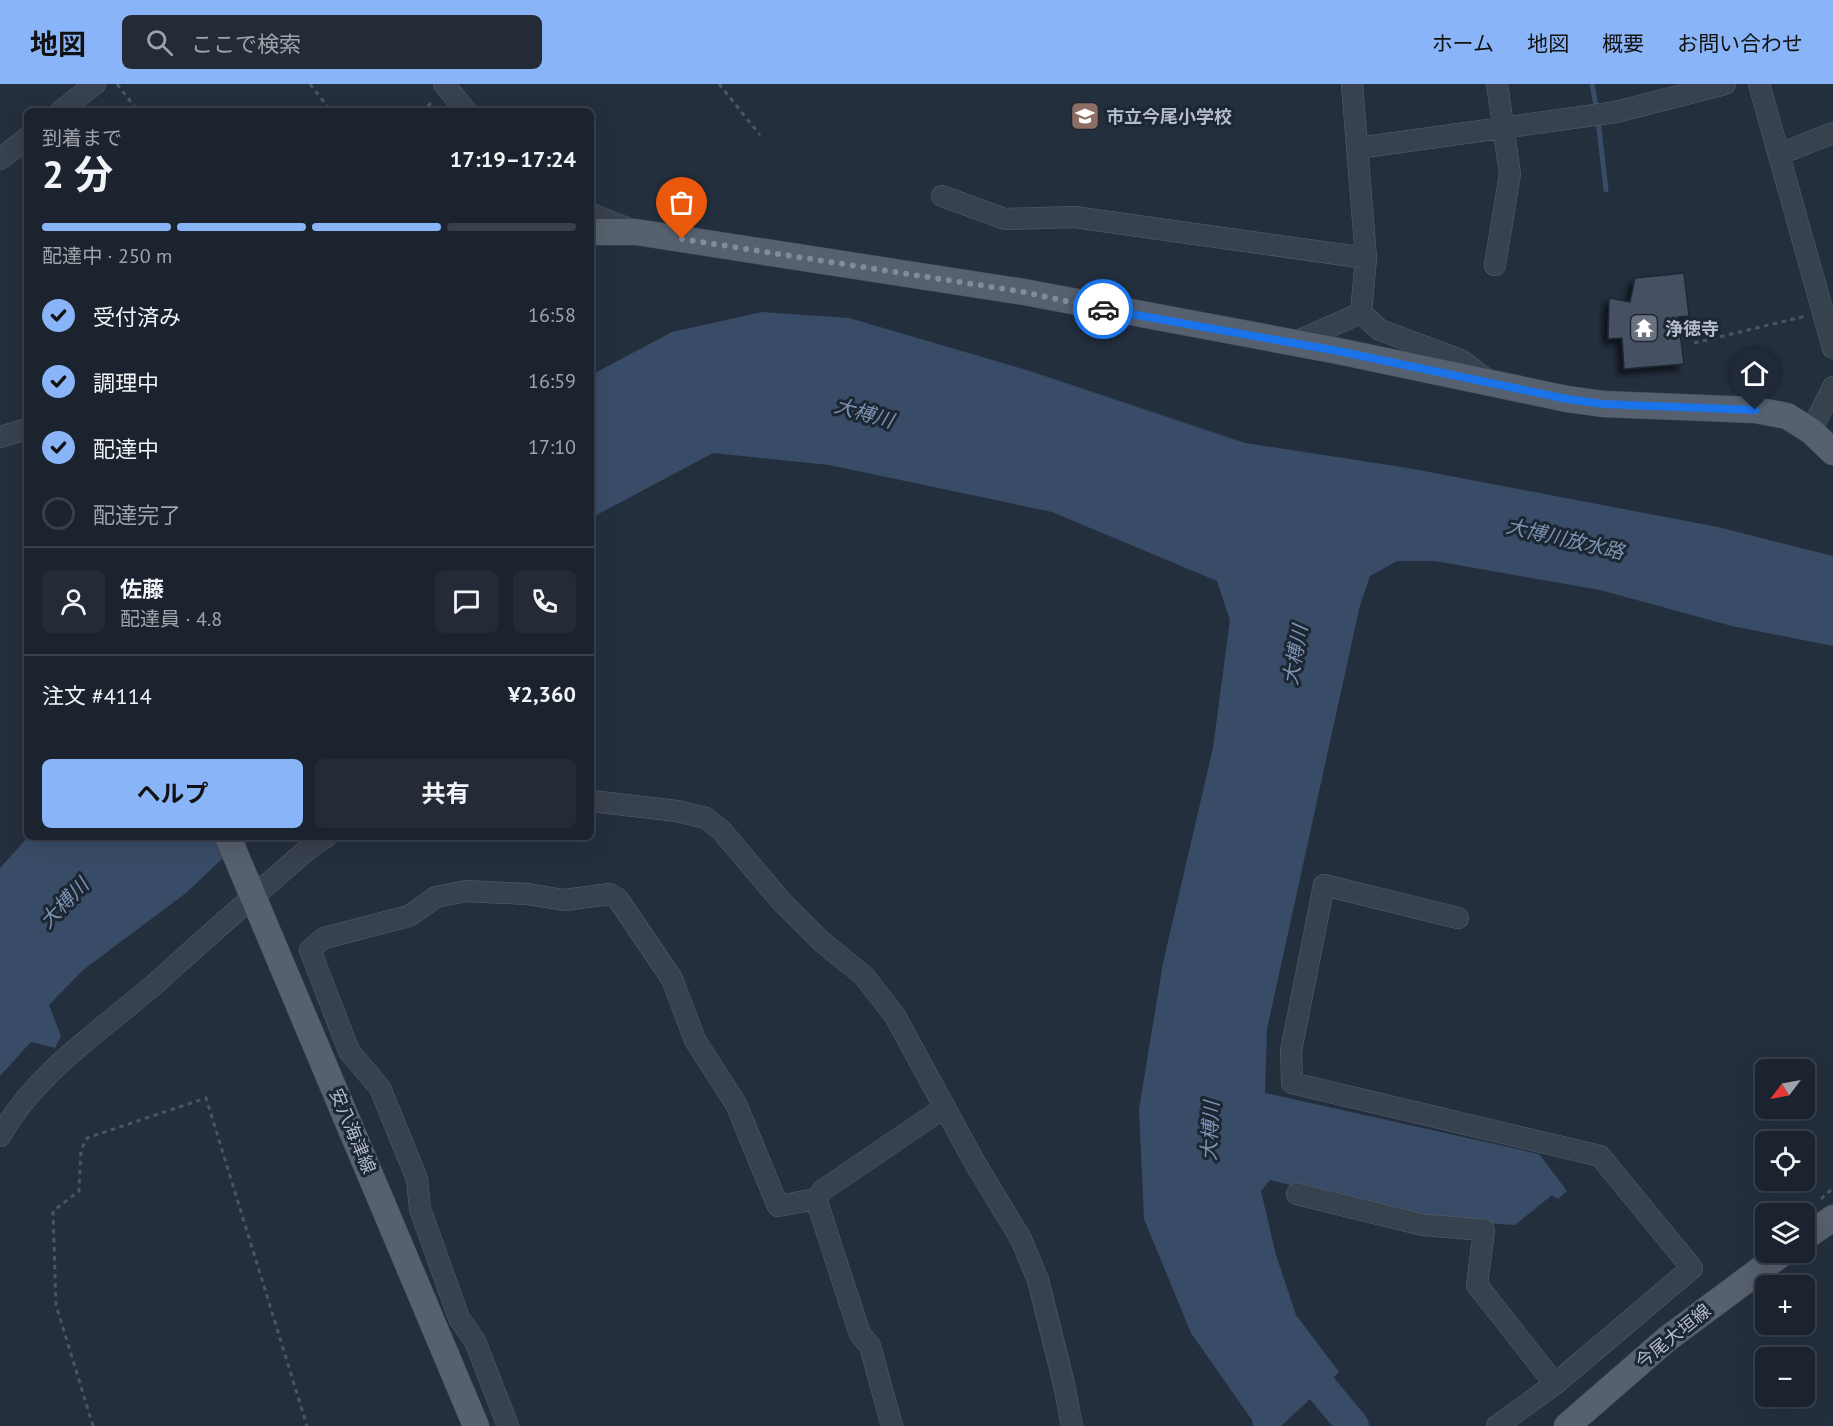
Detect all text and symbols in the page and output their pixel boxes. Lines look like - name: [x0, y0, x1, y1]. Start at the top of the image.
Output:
- search box: [122, 15, 542, 69]
- text: 地図: [30, 25, 86, 62]
- icon: search: [143, 26, 176, 59]
- text: ここで検索: [191, 30, 301, 58]
- text: ホーム: [1432, 30, 1494, 57]
- text: 地図: [1527, 30, 1569, 57]
- text: 概要: [1602, 30, 1644, 57]
- text: お問い合わせ: [1677, 30, 1803, 57]
- school or university icon: 市立今尾小学校: [1069, 100, 1101, 132]
- place label: 市立今尾小学校: [1106, 105, 1232, 128]
- text: 到着まで: [42, 125, 122, 151]
- text: 17:19–17:24: [450, 145, 576, 173]
- text: 2 分: [42, 148, 113, 199]
- pin: [656, 177, 707, 239]
- icon: bag: [665, 186, 698, 219]
- text: 配達中 · 250 m: [42, 243, 172, 269]
- courier: [1073, 279, 1133, 339]
- icon: car: [1087, 293, 1120, 326]
- icon: check: [42, 299, 75, 332]
- text: 16:58: [528, 302, 576, 328]
- text: 受付済み: [93, 303, 181, 331]
- temple icon: 浄徳寺: [1628, 312, 1660, 344]
- place label: 浄徳寺: [1665, 317, 1719, 340]
- pin: [1729, 348, 1780, 410]
- icon: home: [1738, 357, 1771, 390]
- icon: check: [42, 365, 75, 398]
- text: 16:59: [528, 368, 576, 394]
- text: 調理中: [93, 369, 159, 397]
- water label: 大榑川: [832, 392, 898, 434]
- icon: check: [42, 431, 75, 464]
- text: 17:10: [528, 434, 576, 460]
- text: 配達中: [93, 435, 159, 463]
- text: 配達完了: [93, 501, 181, 529]
- water label: 大博川放水路: [1504, 513, 1628, 566]
- button: person: [42, 570, 105, 633]
- button: chat: [435, 570, 498, 633]
- button: phone: [513, 570, 576, 633]
- text: 佐藤: [120, 575, 164, 603]
- text: 配達員 · 4.8: [120, 606, 222, 632]
- water label: 大榑川: [1277, 621, 1313, 687]
- text: ¥2,360: [508, 680, 576, 708]
- text: 注文 #4114: [42, 682, 152, 710]
- button: ヘルプ: [42, 759, 303, 828]
- button: 共有: [315, 759, 576, 828]
- water label: 大榑川: [34, 871, 96, 934]
- north arrow: [1755, 1059, 1815, 1119]
- map controls: [1755, 1059, 1815, 1407]
- street label: 安八海津線: [325, 1085, 381, 1177]
- water label: 大榑川: [1195, 1098, 1225, 1162]
- button: locate: [1755, 1131, 1815, 1191]
- button: layers: [1755, 1203, 1815, 1263]
- button: +: [1755, 1275, 1815, 1335]
- street label: 今尾大垣線: [1631, 1299, 1715, 1373]
- button: −: [1755, 1347, 1815, 1407]

